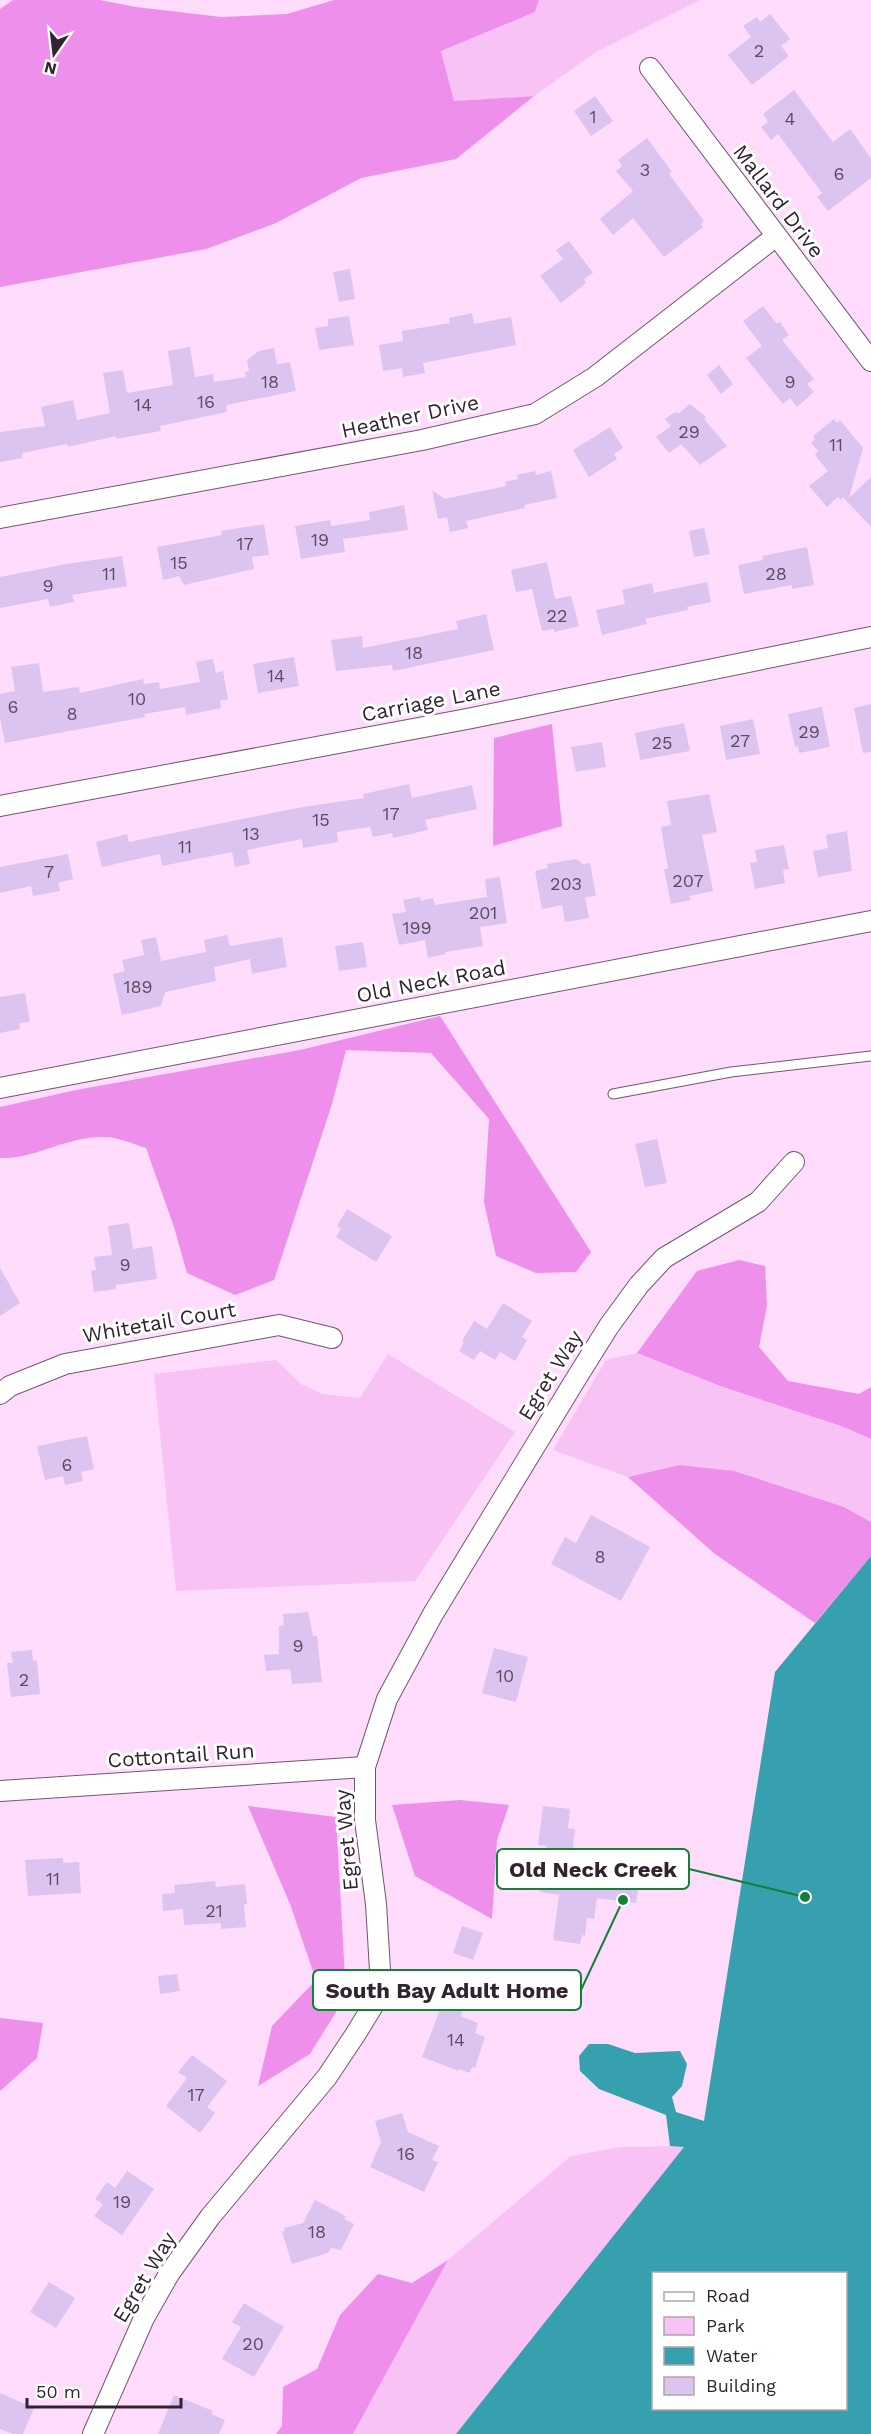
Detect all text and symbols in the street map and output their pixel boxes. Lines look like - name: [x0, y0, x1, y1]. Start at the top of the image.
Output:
- north arrow: [24, 24, 84, 84]
- house number: 2: [754, 40, 764, 61]
- text: N: [42, 57, 59, 79]
- house number: 1: [589, 106, 597, 127]
- house number: 4: [785, 108, 796, 129]
- street label: Mallard Drive: [728, 139, 830, 263]
- house number: 3: [640, 159, 650, 180]
- house number: 6: [834, 163, 844, 184]
- house number: 18: [261, 371, 279, 392]
- house number: 9: [784, 371, 796, 392]
- street label: Heather Drive: [339, 389, 481, 443]
- house number: 16: [197, 391, 215, 412]
- house number: 14: [134, 394, 152, 415]
- house number: 29: [678, 421, 700, 442]
- house number: 11: [829, 434, 843, 455]
- house number: 19: [311, 529, 329, 550]
- house number: 17: [236, 533, 254, 554]
- house number: 15: [170, 552, 188, 573]
- house number: 11: [102, 563, 116, 584]
- house number: 28: [765, 563, 787, 584]
- house number: 9: [42, 575, 54, 596]
- house number: 22: [547, 605, 568, 626]
- house number: 18: [405, 642, 423, 663]
- house number: 14: [267, 665, 285, 686]
- street label: Carriage Lane: [359, 675, 503, 727]
- house number: 10: [128, 688, 146, 709]
- house number: 6: [8, 696, 18, 717]
- house number: 8: [66, 703, 78, 724]
- house number: 29: [798, 721, 820, 742]
- house number: 27: [730, 730, 750, 751]
- house number: 25: [652, 732, 672, 753]
- house number: 17: [382, 803, 400, 824]
- house number: 15: [312, 809, 330, 830]
- house number: 13: [242, 823, 260, 844]
- house number: 11: [178, 836, 192, 857]
- house number: 7: [44, 861, 54, 882]
- house number: 207: [672, 870, 704, 891]
- house number: 203: [550, 873, 582, 894]
- house number: 201: [469, 902, 497, 923]
- house number: 199: [402, 917, 432, 938]
- street label: Old Neck Road: [354, 954, 508, 1008]
- house number: 189: [123, 976, 153, 997]
- house number: 9: [119, 1254, 131, 1275]
- street label: Whitetail Court: [80, 1296, 238, 1348]
- street label: Egret Way: [513, 1325, 588, 1425]
- house number: 6: [62, 1454, 72, 1475]
- house number: 8: [594, 1546, 606, 1567]
- house number: 9: [292, 1635, 304, 1656]
- house number: 10: [496, 1665, 514, 1686]
- house number: 2: [19, 1669, 29, 1690]
- street label: Cottontail Run: [107, 1737, 255, 1773]
- street label: Egret Way: [329, 1788, 363, 1892]
- callout: Old Neck Creek: [497, 1849, 689, 1889]
- text: Old Neck Creek: [509, 1857, 677, 1882]
- house number: 11: [46, 1868, 60, 1889]
- house number: 21: [205, 1900, 223, 1921]
- callout: South Bay Adult Home: [313, 1970, 581, 2010]
- text: South Bay Adult Home: [325, 1978, 569, 2003]
- house number: 14: [447, 2029, 465, 2050]
- house number: 17: [187, 2084, 205, 2105]
- house number: 16: [397, 2143, 415, 2164]
- house number: 19: [113, 2191, 131, 2212]
- house number: 18: [308, 2221, 326, 2242]
- street label: Egret Way: [107, 2227, 181, 2327]
- legend: [652, 2272, 847, 2410]
- text: Road: [706, 2285, 750, 2306]
- text: Park: [706, 2315, 745, 2336]
- house number: 20: [242, 2333, 264, 2354]
- text: Water: [706, 2345, 758, 2366]
- scale bar: [27, 2371, 182, 2409]
- text: Building: [706, 2375, 776, 2396]
- text: 50 m: [36, 2381, 81, 2402]

